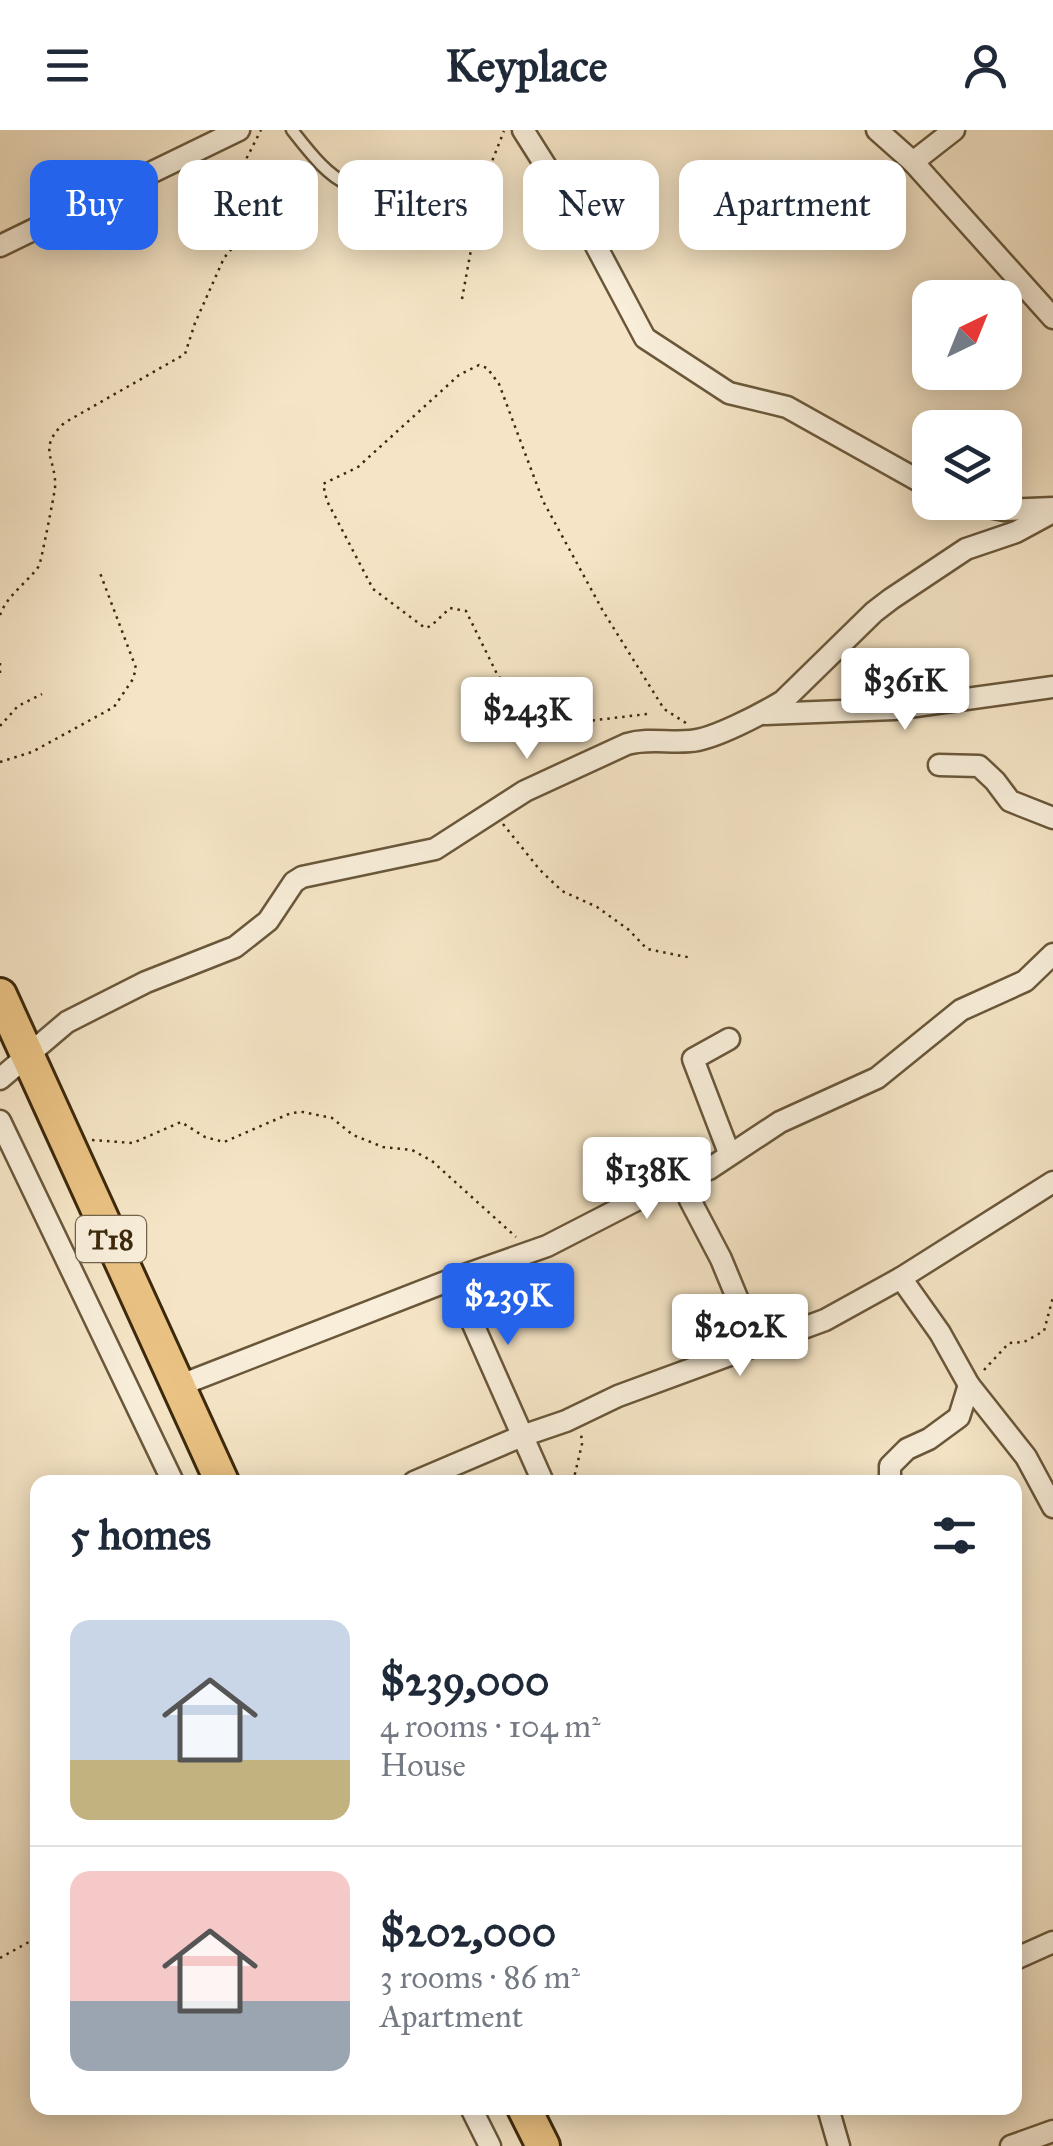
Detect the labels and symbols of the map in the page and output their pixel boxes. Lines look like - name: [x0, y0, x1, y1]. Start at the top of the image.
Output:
- north arrow: [912, 280, 1022, 390]
- pin: $361K: [835, 648, 975, 733]
- pin: $243K: [457, 677, 597, 762]
- pin: $138K: [577, 1137, 717, 1222]
- road number: T18: [76, 1216, 146, 1262]
- pin: $239K: [438, 1263, 578, 1348]
- pin: $202K: [670, 1294, 810, 1379]

